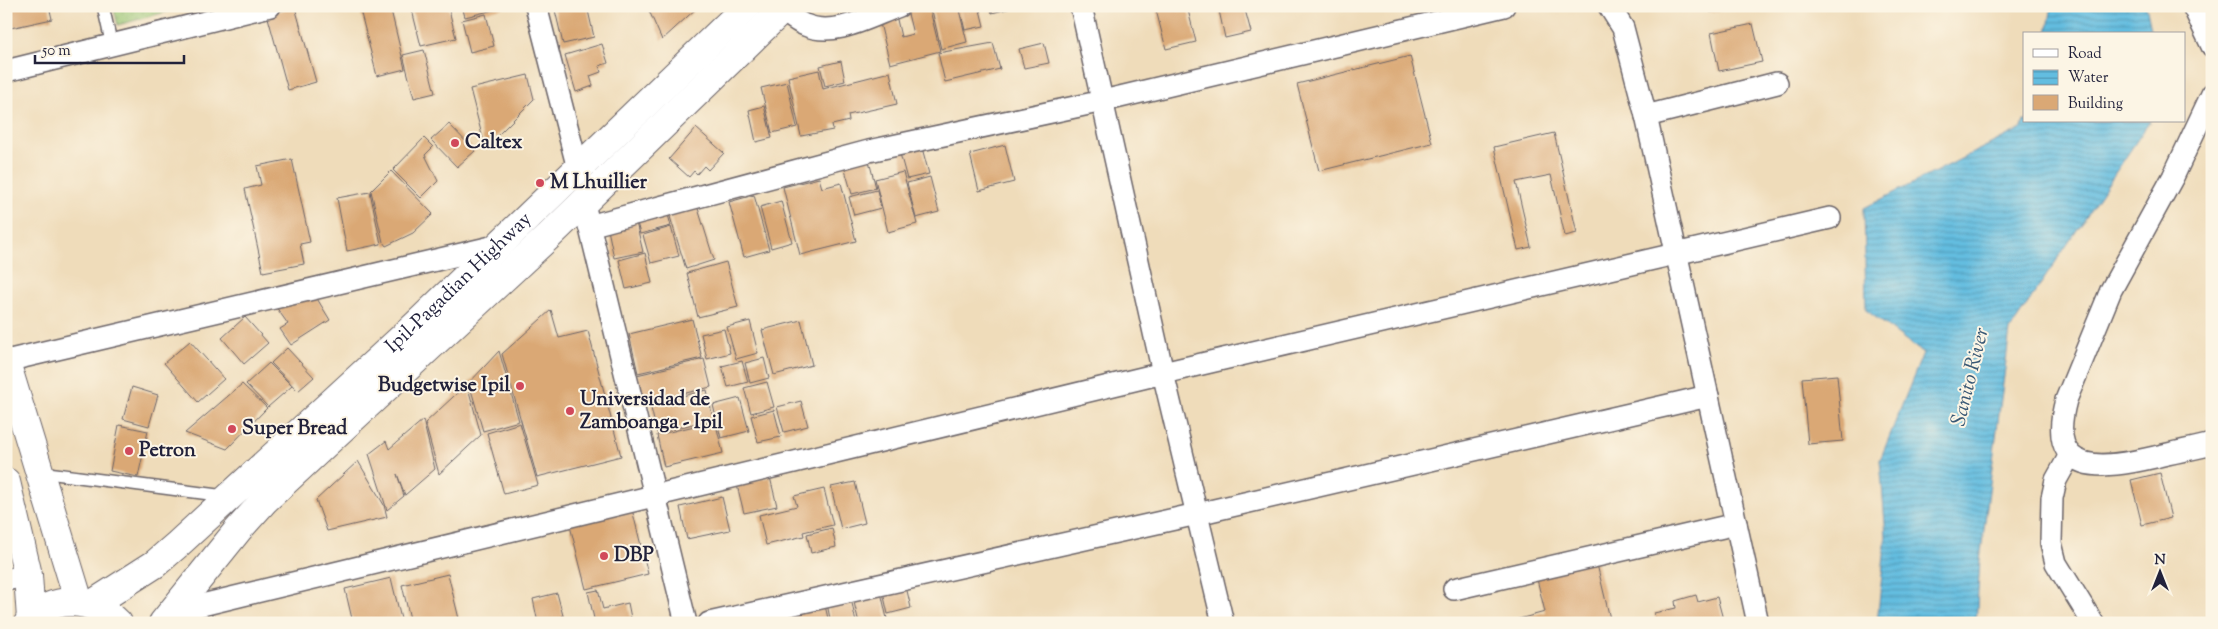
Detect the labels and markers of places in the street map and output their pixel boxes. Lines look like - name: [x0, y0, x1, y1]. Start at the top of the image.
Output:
- place label: Caltex: [465, 129, 522, 158]
- marker: Caltex: [449, 137, 461, 149]
- place label: M Lhuillier: [550, 169, 647, 198]
- marker: M Lhuillier: [534, 177, 546, 189]
- place label: Budgetwise Ipil: [378, 372, 510, 401]
- marker: Budgetwise Ipil: [514, 380, 526, 392]
- place label: Universidad de Zamboanga - Ipil: [580, 386, 723, 438]
- marker: Universidad de Zamboanga - Ipil: [564, 405, 576, 417]
- place label: Super Bread: [242, 415, 348, 444]
- marker: Super Bread: [226, 423, 238, 435]
- place label: Petron: [139, 437, 196, 466]
- marker: Petron: [123, 445, 135, 457]
- place label: DBP: [614, 542, 654, 571]
- marker: DBP: [598, 550, 610, 562]

